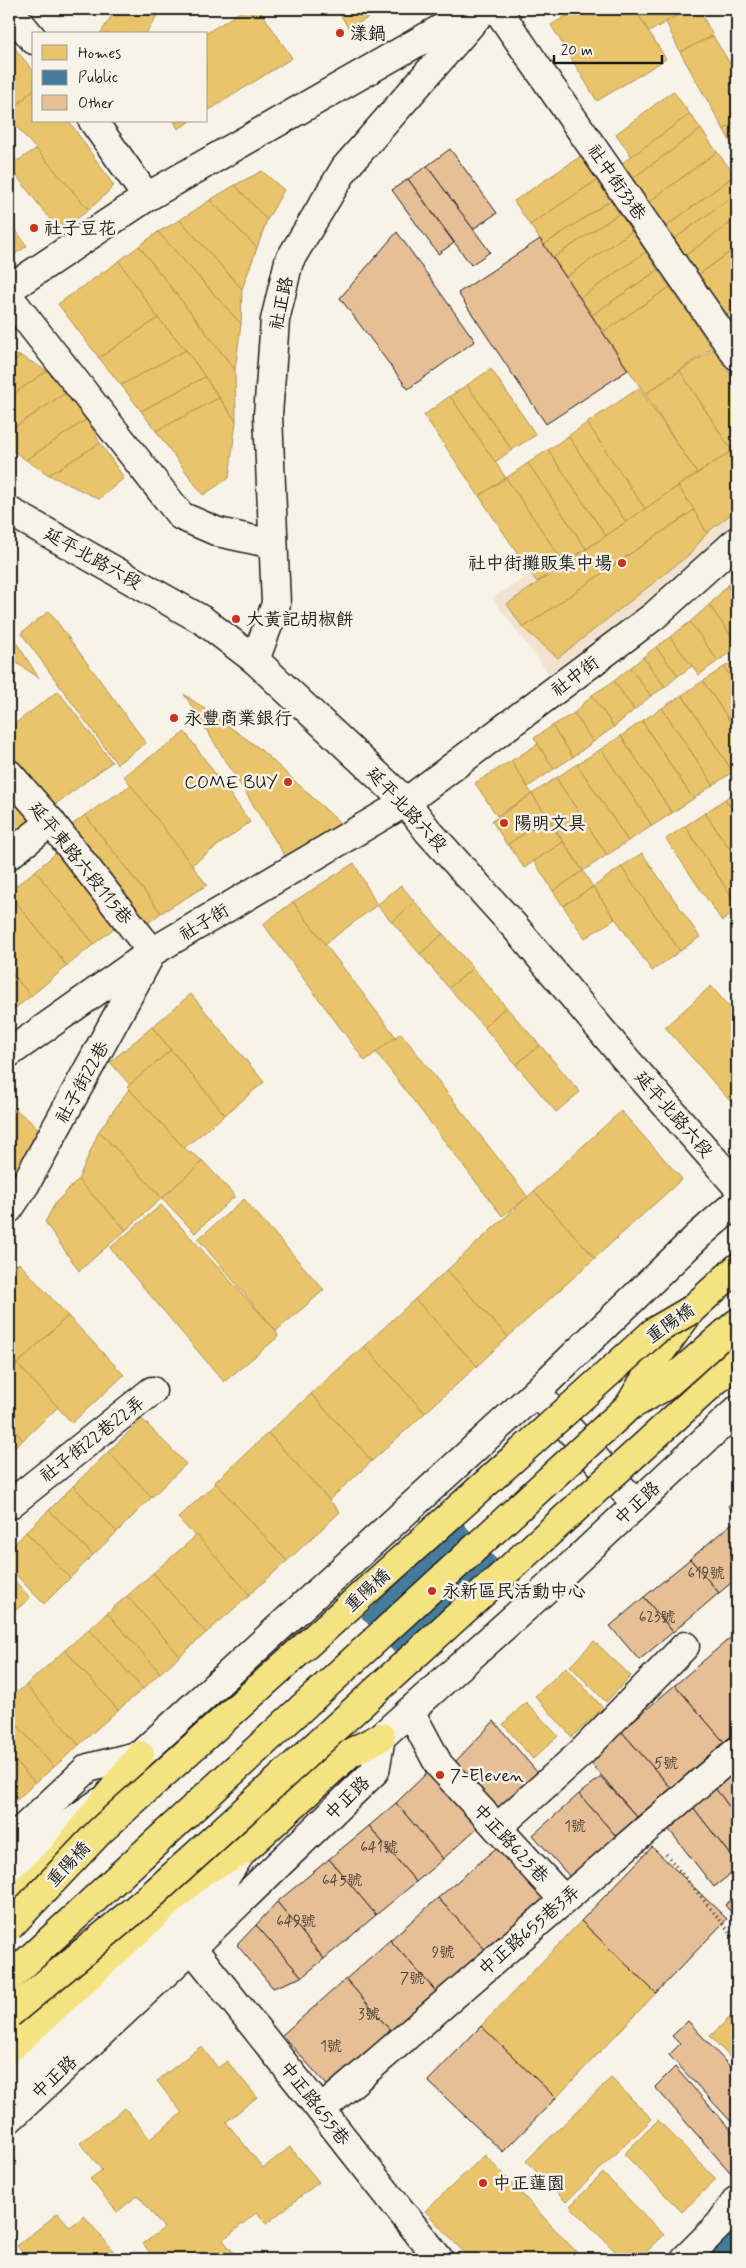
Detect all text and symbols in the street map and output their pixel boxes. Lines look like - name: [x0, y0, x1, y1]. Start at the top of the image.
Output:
- place label: 漾鍋: [350, 22, 386, 46]
- marker: 漾鍋: [334, 27, 346, 39]
- legend: [32, 32, 208, 122]
- scale bar: [554, 32, 661, 64]
- text: 20 m: [561, 41, 593, 61]
- text: Homes: [78, 44, 121, 64]
- text: Public: [78, 68, 118, 88]
- text: Other: [78, 94, 114, 114]
- street label: 社中街33巷: [581, 140, 651, 225]
- place label: 社子豆花: [44, 217, 116, 241]
- marker: 社子豆花: [28, 222, 40, 234]
- street label: 社正路: [265, 274, 299, 332]
- street label: 延平北路六段: [39, 522, 146, 596]
- place label: 社中街攤販集中場: [468, 552, 612, 576]
- marker: 社中街攤販集中場: [616, 557, 628, 569]
- place label: 大黃記胡椒餅: [246, 608, 354, 632]
- marker: 大黃記胡椒餅: [230, 613, 242, 625]
- street label: 社中街: [547, 651, 604, 703]
- place label: 永豐商業銀行: [184, 707, 292, 731]
- marker: 永豐商業銀行: [168, 712, 180, 724]
- street label: 延平北路六段: [361, 762, 452, 857]
- place label: COME BUY: [184, 771, 278, 795]
- marker: COME BUY: [282, 776, 294, 788]
- street label: 延平東路六段115巷: [23, 797, 137, 930]
- place label: 陽明文具: [514, 812, 586, 836]
- marker: 陽明文具: [498, 817, 510, 829]
- street label: 社子街: [175, 899, 234, 947]
- street label: 社子街22巷: [50, 1037, 115, 1128]
- street label: 延平北路六段: [629, 1066, 718, 1163]
- street label: 重陽橋: [642, 1299, 700, 1349]
- street label: 社子街22巷22弄: [35, 1391, 150, 1488]
- street label: 中正路: [610, 1477, 666, 1531]
- street label: 重陽橋: [340, 1564, 396, 1618]
- house number: 619號: [687, 1564, 725, 1584]
- place label: 永新區民活動中心: [442, 1580, 586, 1604]
- marker: 永新區民活動中心: [426, 1585, 438, 1597]
- house number: 623號: [639, 1608, 675, 1628]
- house number: 5號: [654, 1754, 678, 1774]
- place label: 7-Eleven: [450, 1764, 524, 1788]
- marker: 7-Eleven: [434, 1769, 446, 1781]
- street label: 中正路: [320, 1771, 375, 1826]
- street label: 中正路625巷: [467, 1799, 553, 1889]
- house number: 1號: [564, 1817, 586, 1837]
- street label: 重陽橋: [42, 1837, 96, 1893]
- house number: 641號: [360, 1838, 398, 1858]
- house number: 645號: [322, 1871, 362, 1891]
- street label: 中正路655巷3弄: [474, 1880, 585, 1981]
- house number: 649號: [276, 1912, 316, 1932]
- house number: 9號: [432, 1943, 454, 1963]
- house number: 7號: [400, 1969, 424, 1989]
- house number: 3號: [358, 2005, 380, 2025]
- house number: 1號: [320, 2037, 342, 2057]
- street label: 中正路: [27, 2051, 83, 2105]
- street label: 中正路655巷: [274, 2057, 355, 2151]
- place label: 中正蓮園: [493, 2172, 565, 2196]
- marker: 中正蓮園: [477, 2177, 489, 2189]

